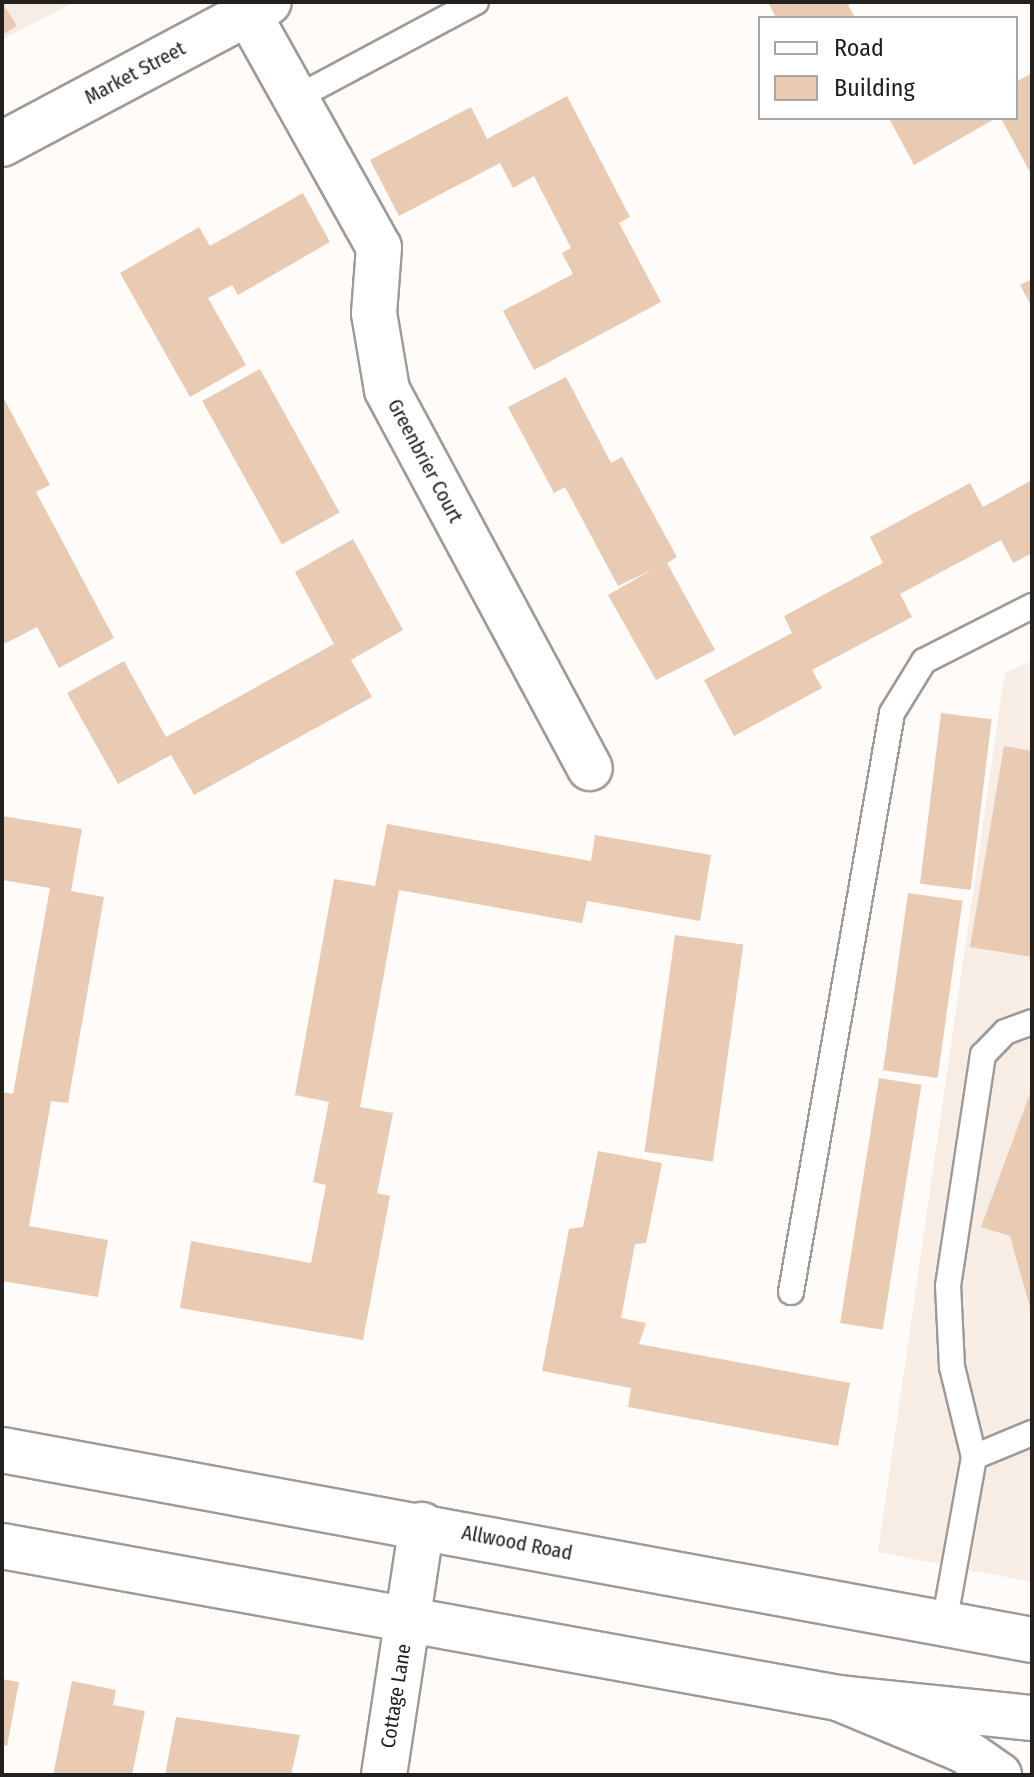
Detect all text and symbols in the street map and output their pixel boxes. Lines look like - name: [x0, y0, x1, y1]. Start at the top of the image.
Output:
- legend: [758, 16, 1018, 120]
- text: Road: [834, 34, 884, 62]
- street label: Market Street: [81, 36, 189, 110]
- text: Building: [834, 74, 915, 102]
- street label: Greenbrier Court: [382, 395, 468, 527]
- street label: Allwood Road: [460, 1521, 574, 1565]
- street label: Cottage Lane: [376, 1642, 416, 1750]

